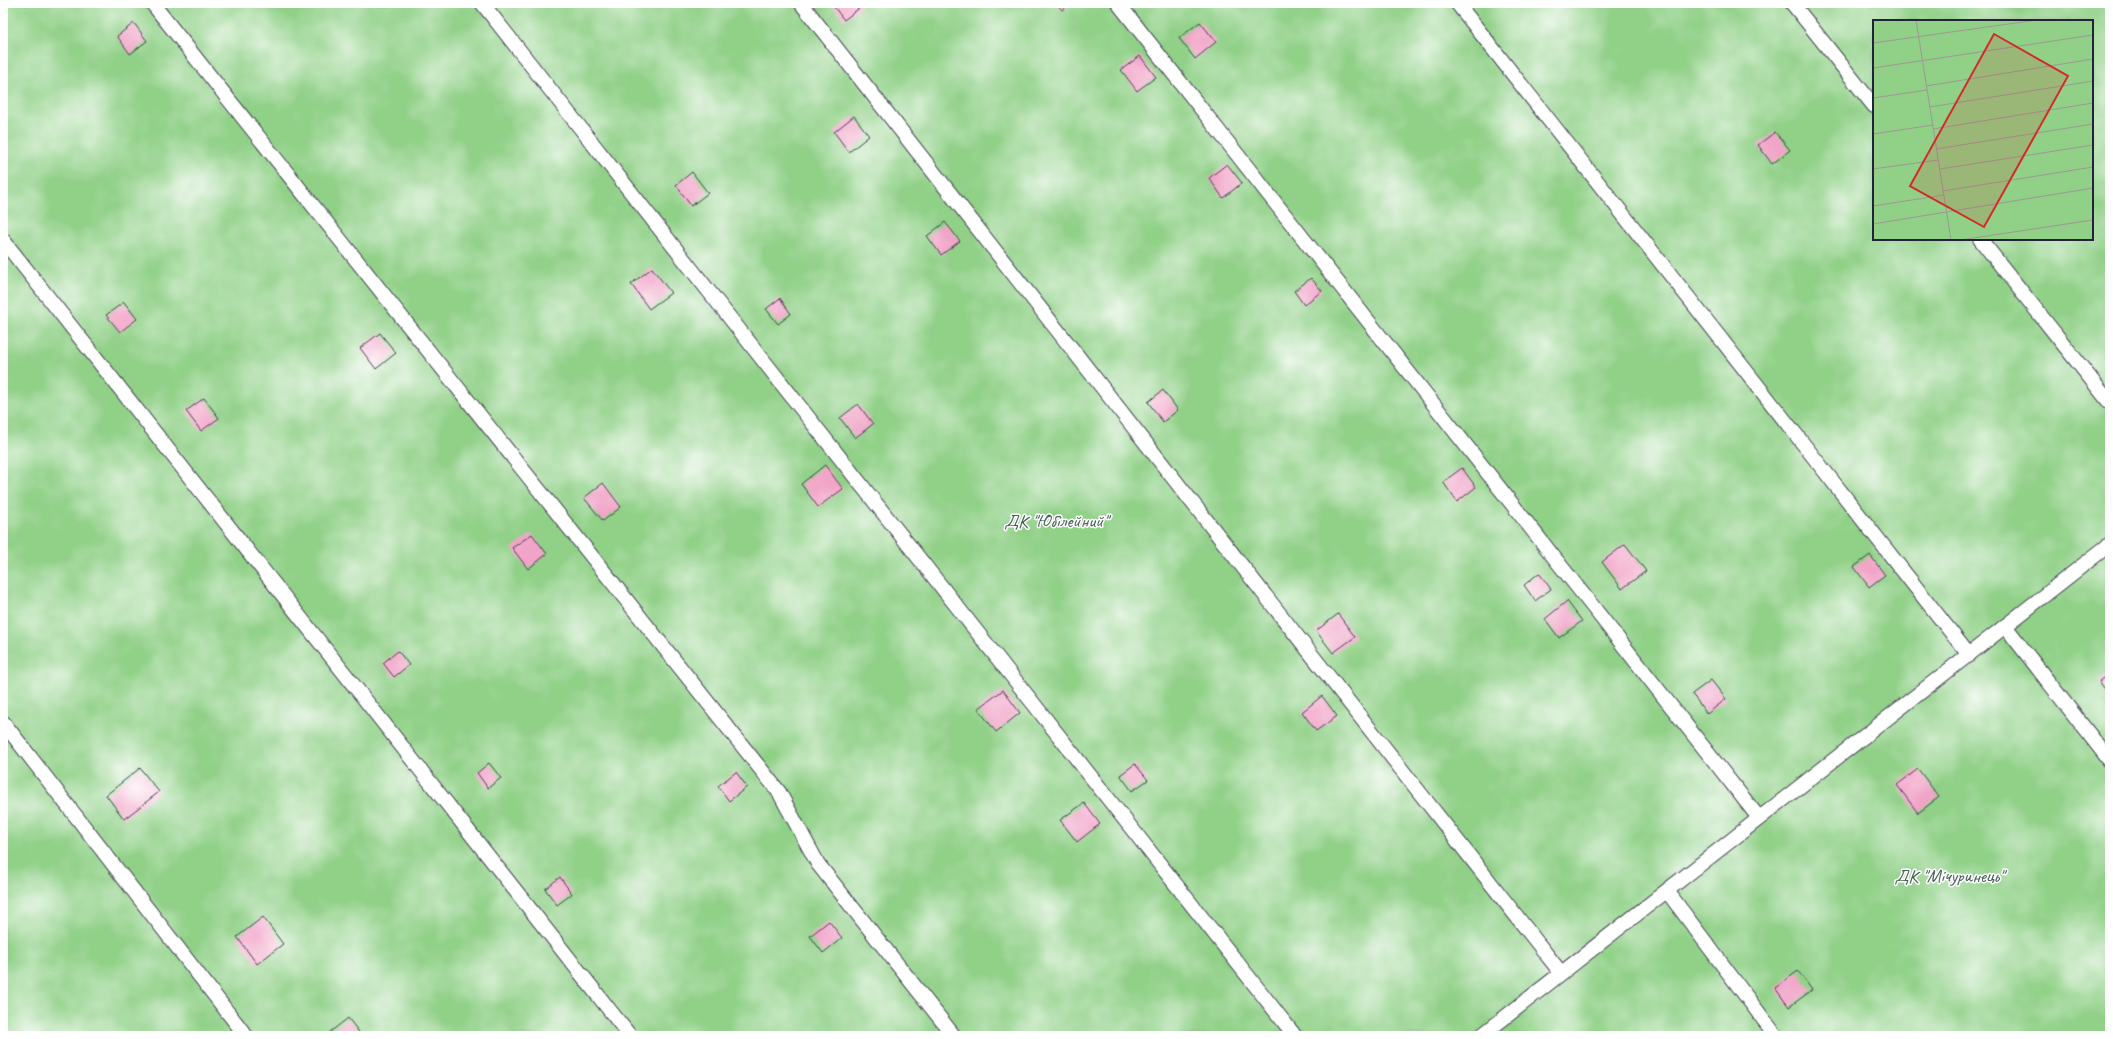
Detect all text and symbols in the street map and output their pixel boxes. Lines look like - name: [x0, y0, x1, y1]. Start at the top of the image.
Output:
- inset map: [1873, 20, 2093, 240]
- park label: ДК "Юбілейний": [1004, 509, 1111, 533]
- park label: ДК "Мічуринець": [1895, 864, 2007, 888]

